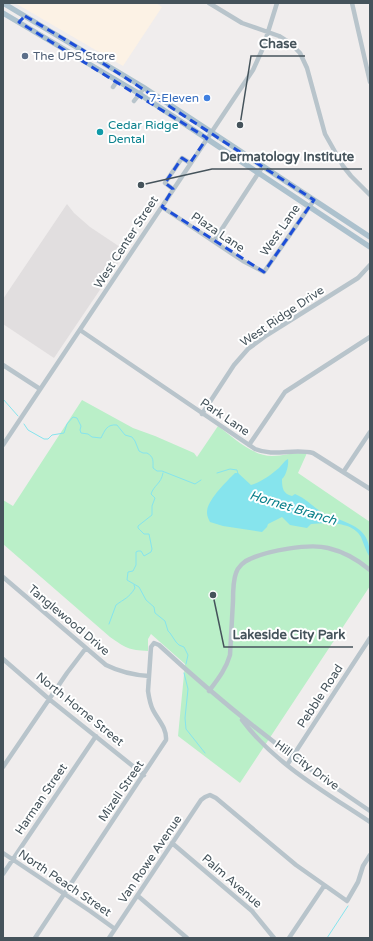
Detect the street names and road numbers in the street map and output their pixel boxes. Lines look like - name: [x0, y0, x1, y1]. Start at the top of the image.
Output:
- street label: West Center Street: [91, 193, 161, 291]
- street label: West Lane: [257, 201, 303, 258]
- street label: Plaza Lane: [189, 209, 248, 255]
- street label: West Ridge Drive: [237, 283, 327, 349]
- street label: Park Lane: [198, 395, 253, 439]
- street label: Tanglewood Drive: [25, 582, 113, 658]
- street label: Pebble Road: [294, 662, 346, 730]
- street label: North Horne Street: [33, 669, 127, 749]
- street label: Hill City Drive: [272, 737, 342, 793]
- street label: Mizell Street: [95, 757, 147, 824]
- street label: Harman Street: [12, 760, 70, 837]
- street label: Van Rowe Avenue: [115, 812, 185, 906]
- street label: North Peach Street: [16, 847, 114, 919]
- street label: Palm Avenue: [199, 851, 265, 911]

